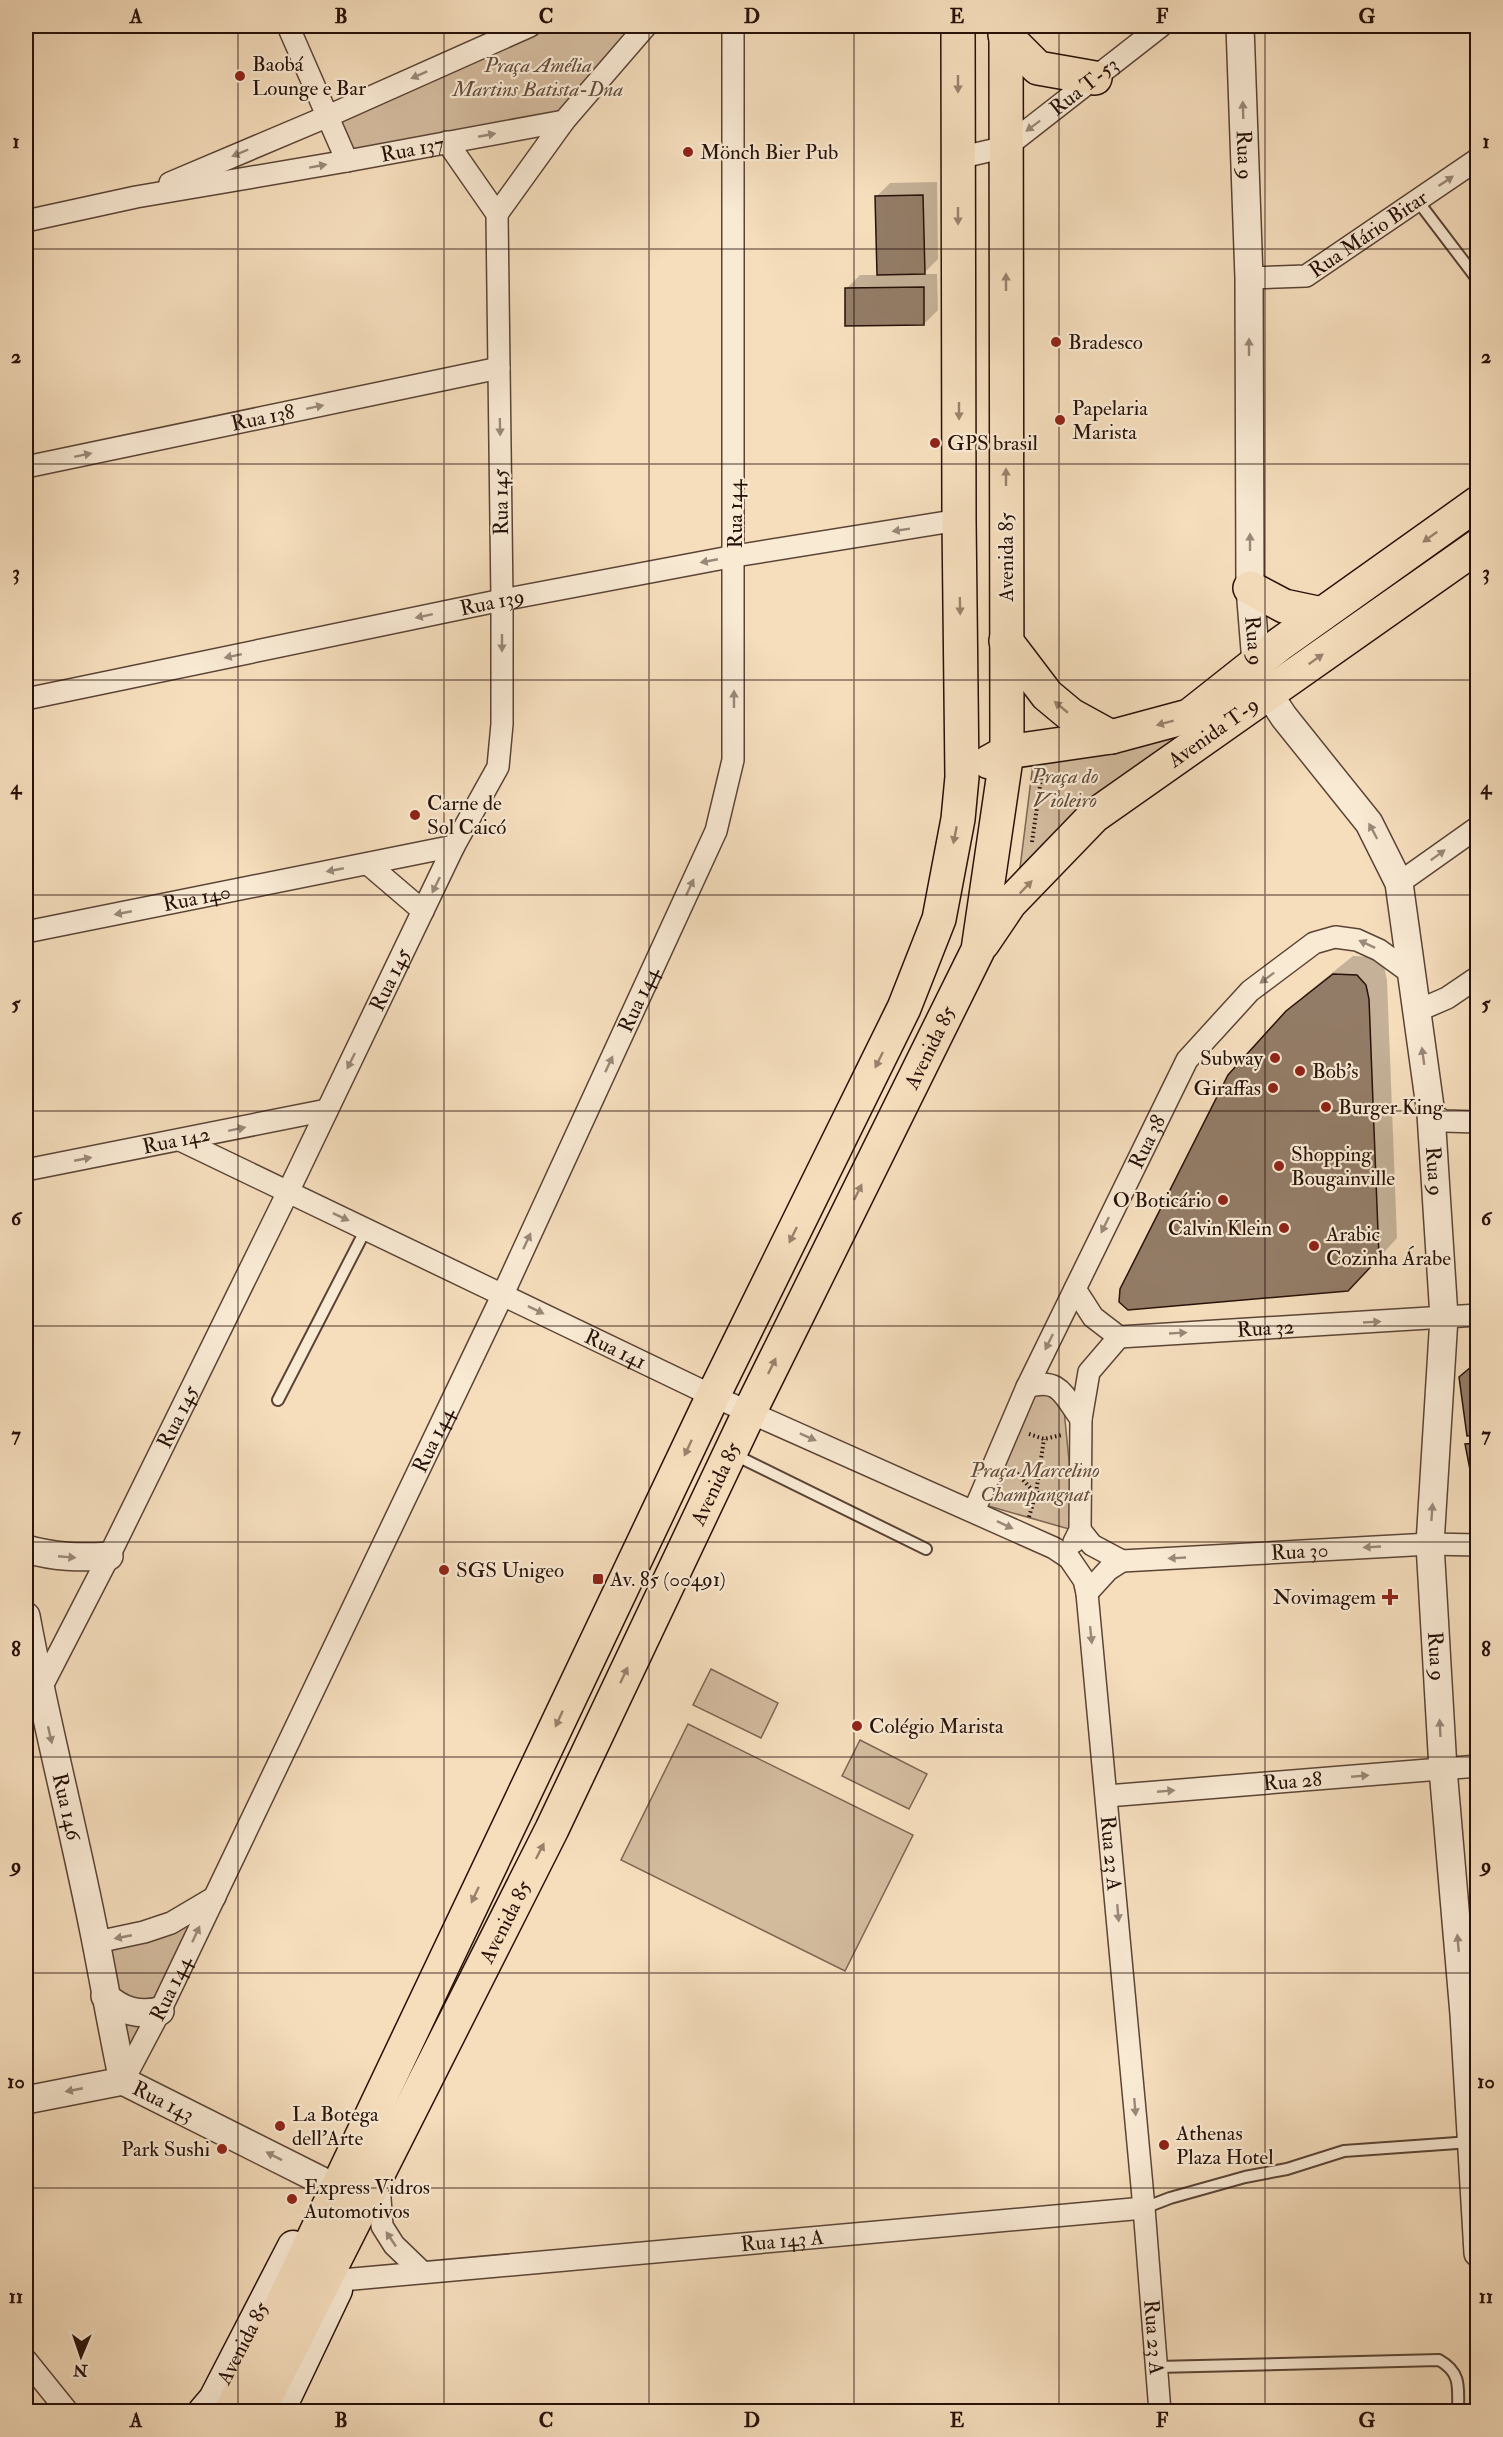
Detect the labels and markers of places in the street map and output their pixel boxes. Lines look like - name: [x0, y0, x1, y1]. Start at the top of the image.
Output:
- place label: Baobá Lounge e Bar: [252, 51, 366, 102]
- marker: Baobá Lounge e Bar: [233, 69, 247, 83]
- place label: Mönch Bier Pub: [700, 139, 838, 166]
- marker: Mönch Bier Pub: [681, 145, 695, 159]
- place label: Bradesco: [1068, 329, 1143, 356]
- marker: Bradesco: [1049, 335, 1063, 349]
- place label: Papelaria Marista: [1072, 395, 1148, 446]
- marker: Papelaria Marista: [1053, 413, 1067, 427]
- place label: GPS brasil: [947, 430, 1039, 457]
- marker: GPS brasil: [928, 436, 942, 450]
- place label: Carne de Sol Caicó: [427, 790, 506, 841]
- marker: Carne de Sol Caicó: [408, 808, 422, 822]
- place label: Subway: [1200, 1045, 1264, 1072]
- marker: Subway: [1268, 1051, 1282, 1065]
- place label: Bob's: [1312, 1058, 1358, 1085]
- marker: Bob's: [1293, 1064, 1307, 1078]
- place label: Giraffas: [1193, 1075, 1261, 1102]
- marker: Giraffas: [1266, 1081, 1280, 1095]
- place label: Burger King: [1338, 1094, 1444, 1121]
- marker: Burger King: [1319, 1100, 1333, 1114]
- place label: Shopping Bougainville: [1291, 1141, 1395, 1192]
- marker: Shopping Bougainville: [1272, 1159, 1286, 1173]
- place label: O Boticário: [1113, 1187, 1211, 1214]
- marker: O Boticário: [1216, 1193, 1230, 1207]
- place label: Calvin Klein: [1168, 1215, 1272, 1242]
- marker: Calvin Klein: [1277, 1221, 1291, 1235]
- place label: Arabic Cozinha Árabe: [1325, 1221, 1451, 1272]
- marker: Arabic Cozinha Árabe: [1307, 1239, 1321, 1253]
- place label: SGS Unigeo: [456, 1557, 564, 1584]
- marker: SGS Unigeo: [437, 1563, 451, 1577]
- place label: Av. 85 (00491): [609, 1566, 726, 1593]
- marker: Av. 85 (00491): [591, 1572, 605, 1586]
- place label: Novimagem: [1273, 1584, 1376, 1611]
- marker: Novimagem: [1381, 1588, 1399, 1606]
- place label: Colégio Marista: [869, 1713, 1004, 1740]
- marker: Colégio Marista: [850, 1719, 864, 1733]
- place label: La Botega dell'Arte: [292, 2101, 379, 2152]
- marker: La Botega dell'Arte: [273, 2119, 287, 2133]
- place label: Athenas Plaza Hotel: [1175, 2120, 1274, 2171]
- place label: Park Sushi: [121, 2136, 210, 2163]
- marker: Athenas Plaza Hotel: [1157, 2138, 1171, 2152]
- marker: Park Sushi: [215, 2142, 229, 2156]
- place label: Express Vidros Automotivos: [303, 2174, 430, 2225]
- marker: Express Vidros Automotivos: [285, 2192, 299, 2206]

